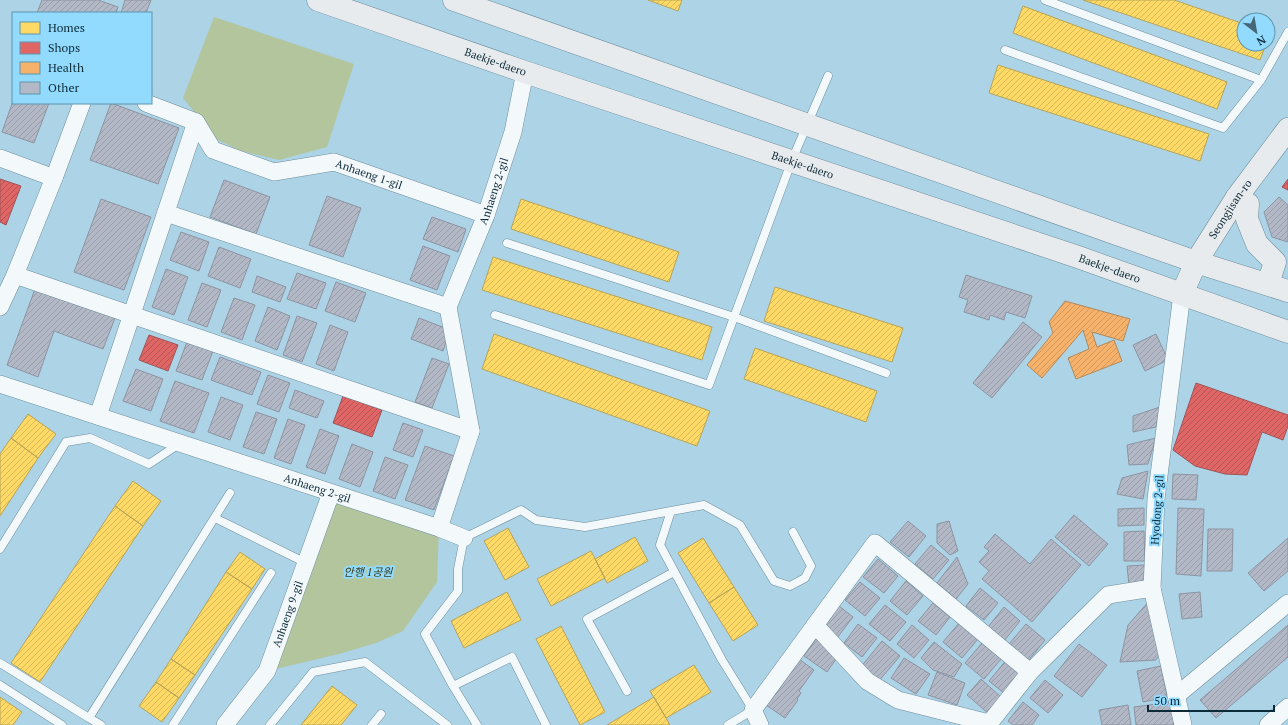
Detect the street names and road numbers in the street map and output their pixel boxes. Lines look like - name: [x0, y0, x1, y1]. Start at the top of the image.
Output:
- street label: Baekje-daero: [463, 45, 528, 79]
- street label: Baekje-daero: [770, 148, 836, 182]
- street label: Anhaeng 1-gil: [334, 156, 404, 192]
- street label: Anhaeng 2-gil: [476, 156, 511, 227]
- street label: Seongjisan-ro: [1206, 177, 1255, 241]
- street label: Baekje-daero: [1077, 251, 1142, 286]
- street label: Anhaeng 2-gil: [282, 471, 353, 506]
- street label: Hyodong 2-gil: [1148, 475, 1166, 545]
- street label: Anhaeng 9-gil: [269, 579, 306, 649]

